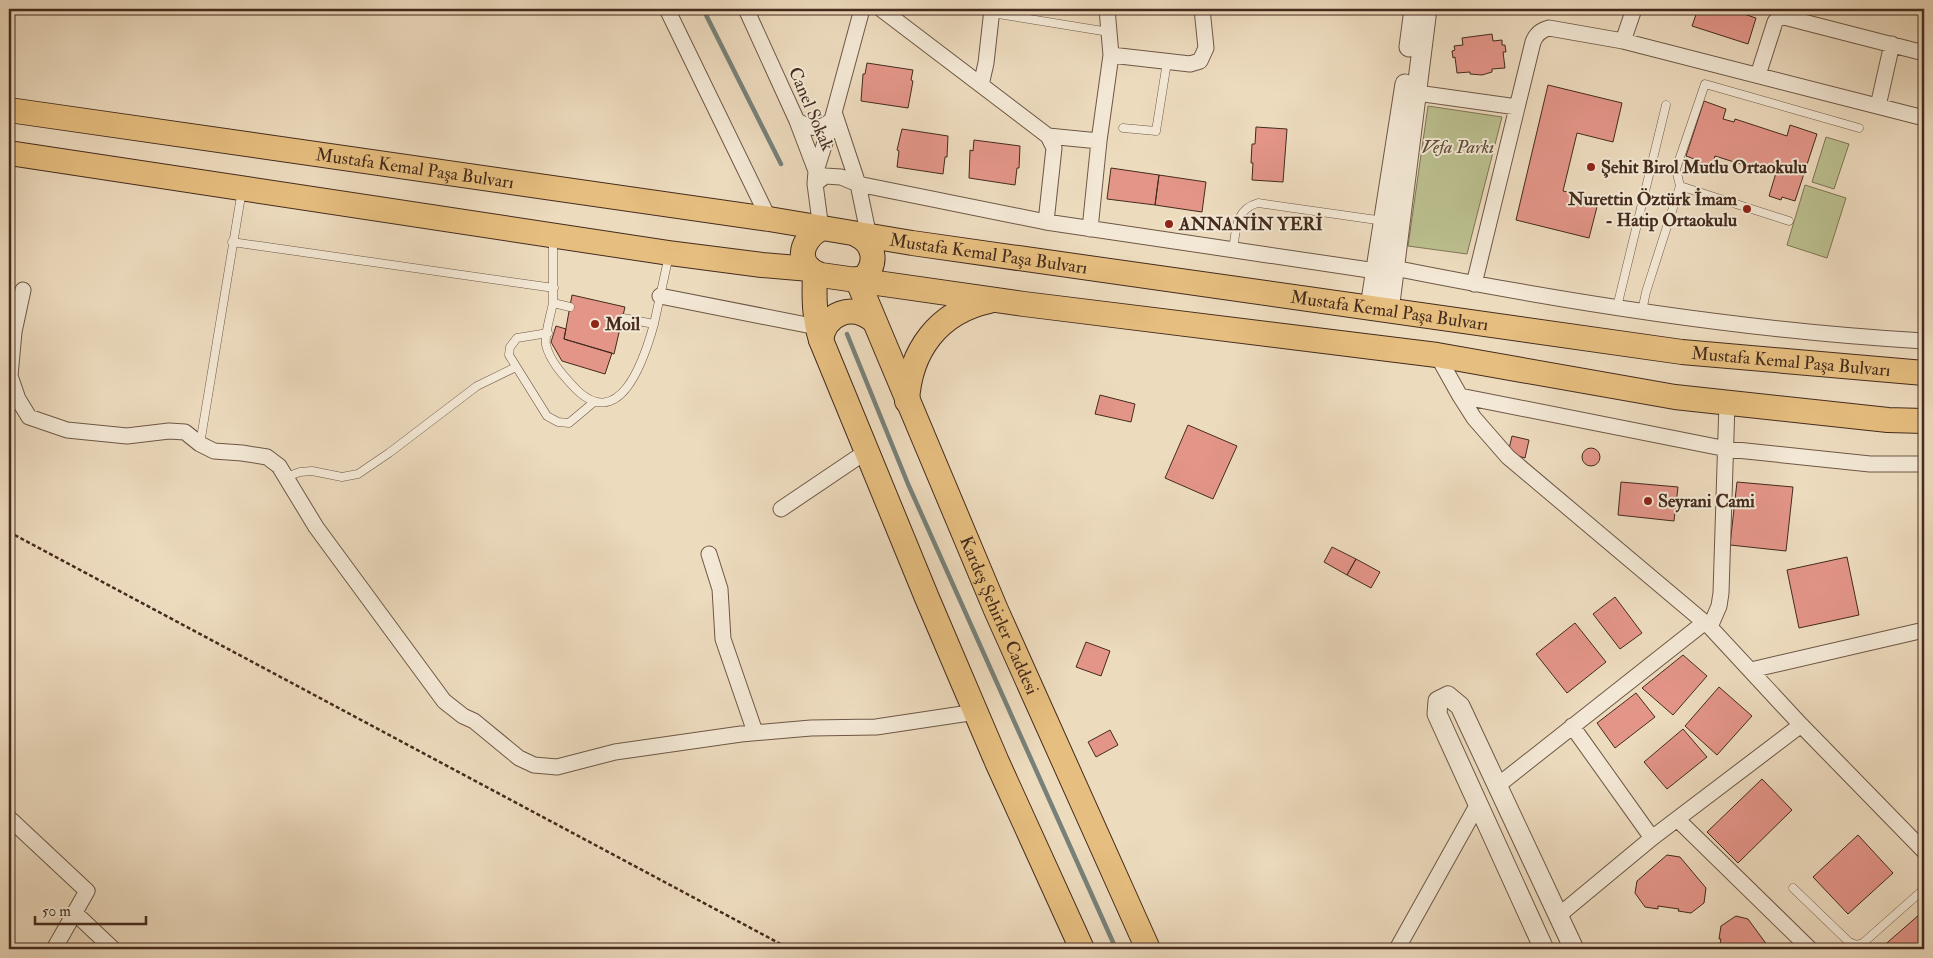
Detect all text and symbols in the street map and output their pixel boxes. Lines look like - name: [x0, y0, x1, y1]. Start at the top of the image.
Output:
- street label: Canel Sokak: [783, 64, 839, 155]
- park label: Vefa Parkı: [1422, 136, 1494, 159]
- street label: Mustafa Kemal Paşa Bulvarı: [314, 143, 516, 194]
- place label: Şehit Birol Mutlu Ortaokulu: [1601, 156, 1808, 179]
- marker: Şehit Birol Mutlu Ortaokulu: [1585, 161, 1597, 173]
- place label: Nurettin Öztürk İmam - Hatip Ortaokulu: [1567, 187, 1738, 232]
- marker: Nurettin Öztürk İmam - Hatip Ortaokulu: [1741, 203, 1753, 215]
- place label: ANNANİN YERİ: [1178, 212, 1323, 236]
- marker: ANNANİN YERİ: [1163, 218, 1175, 230]
- street label: Mustafa Kemal Paşa Bulvarı: [888, 228, 1089, 279]
- street label: Mustafa Kemal Paşa Bulvarı: [1289, 285, 1490, 336]
- place label: Moil: [604, 313, 640, 336]
- marker: Moil: [589, 318, 601, 330]
- street label: Mustafa Kemal Paşa Bulvarı: [1691, 341, 1892, 382]
- place label: Seyrani Cami: [1658, 490, 1755, 513]
- marker: Seyrani Cami: [1642, 495, 1654, 507]
- street label: Kardeş Şehirler Caddesi: [955, 532, 1044, 698]
- scale bar: [35, 893, 146, 925]
- text: 50 m: [42, 902, 71, 921]

